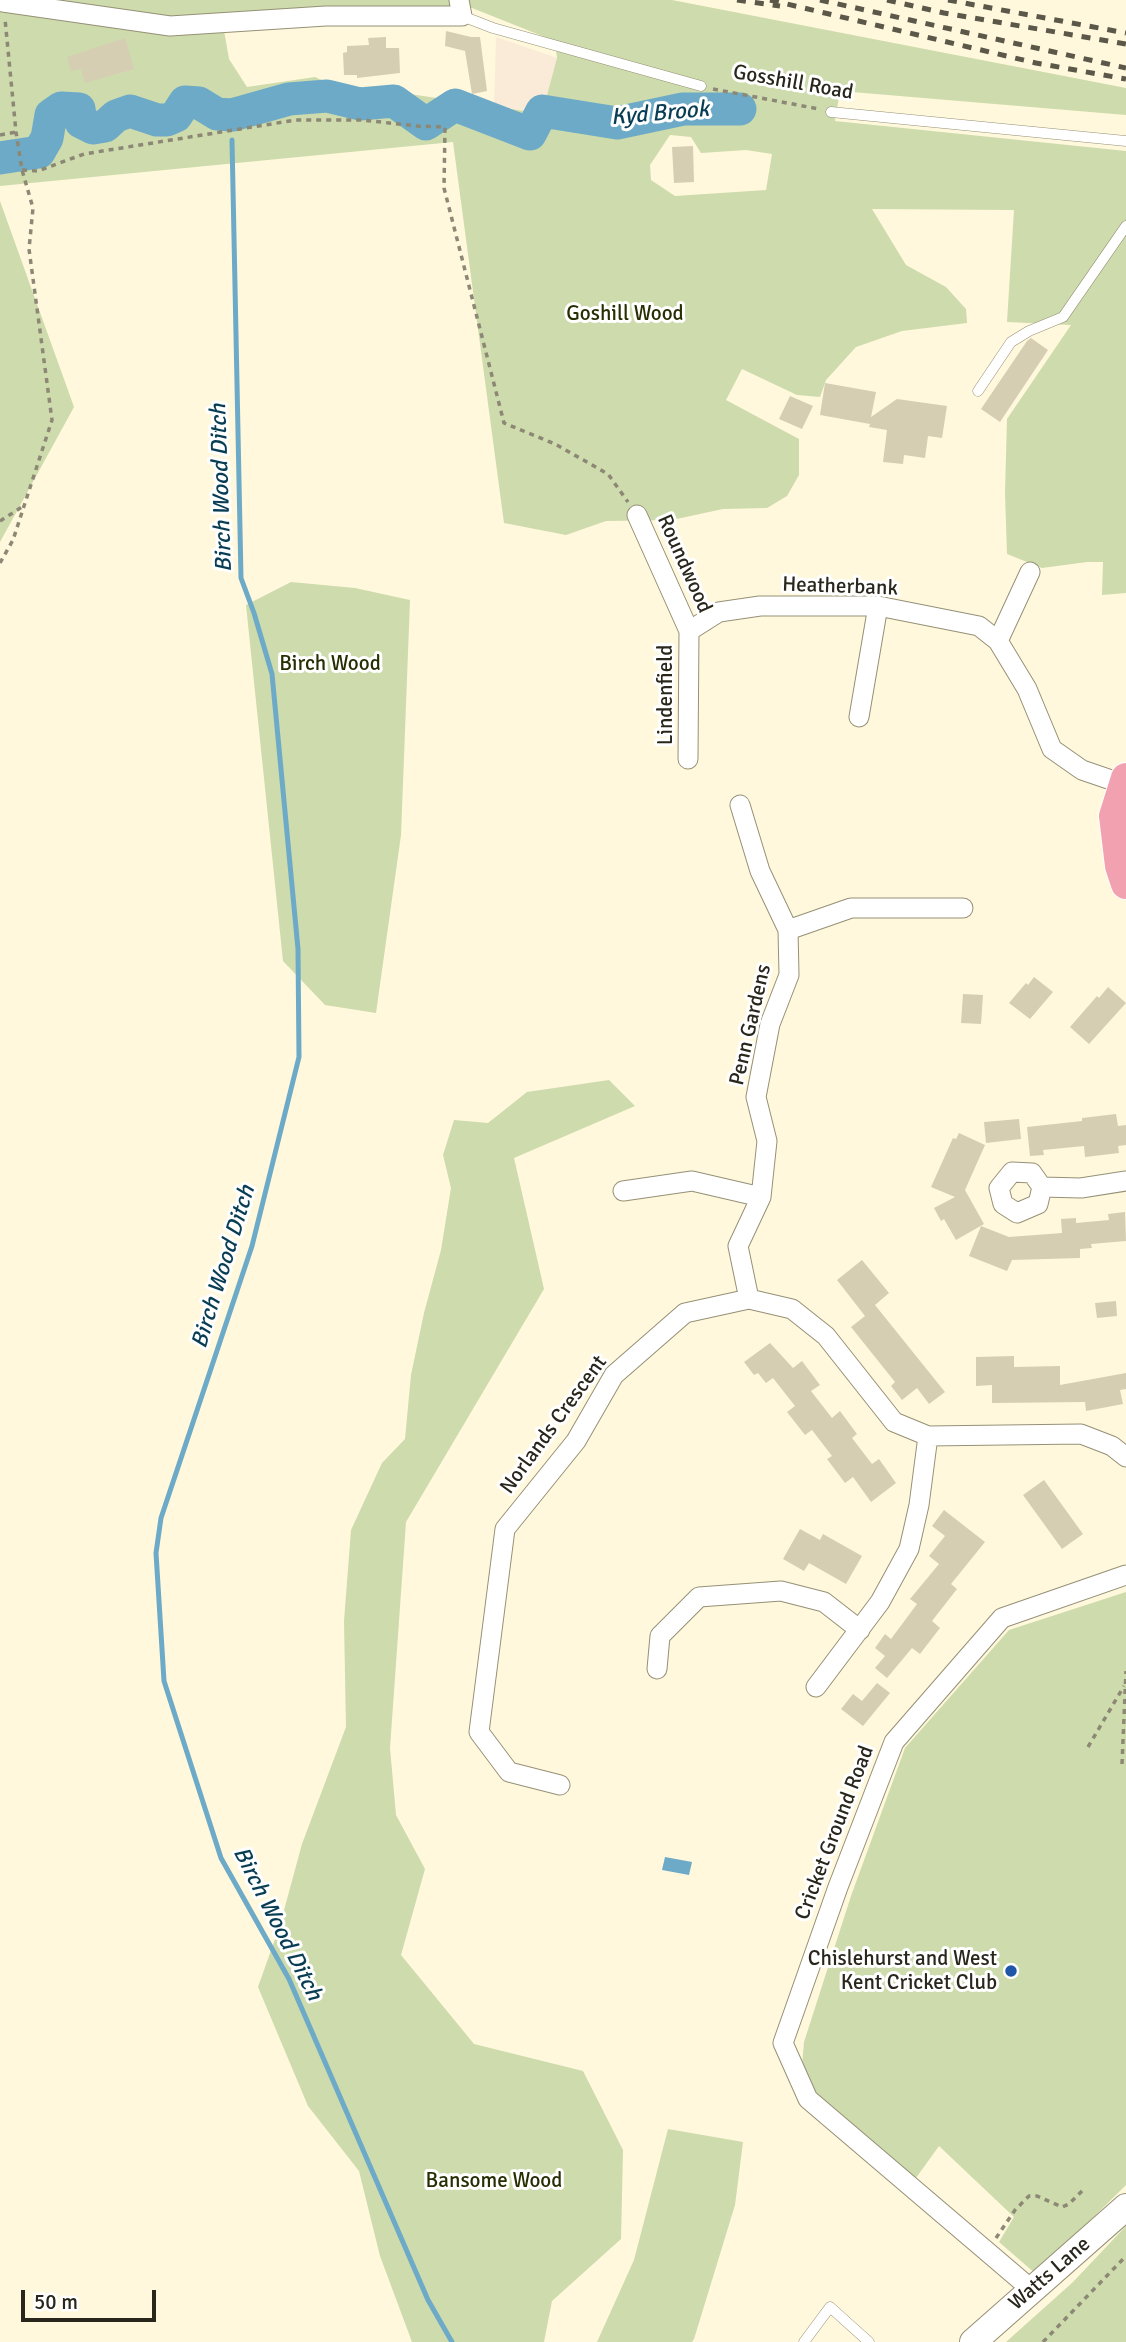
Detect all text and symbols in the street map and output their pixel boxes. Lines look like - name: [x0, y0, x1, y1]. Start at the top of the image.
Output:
- street label: Gosshill Road: [731, 60, 855, 106]
- water label: Kyd Brook: [610, 96, 710, 132]
- park label: Goshill Wood: [566, 301, 684, 327]
- water label: Birch Wood Ditch: [205, 403, 239, 573]
- street label: Roundwood: [651, 511, 717, 617]
- street label: Heatherbank: [782, 572, 898, 602]
- street label: Lindenfield: [653, 645, 679, 745]
- park label: Birch Wood: [279, 651, 381, 677]
- street label: Penn Gardens: [725, 962, 777, 1088]
- water label: Birch Wood Ditch: [186, 1182, 262, 1352]
- street label: Norlands Crescent: [495, 1351, 613, 1499]
- street label: Cricket Ground Road: [790, 1742, 880, 1924]
- water label: Birch Wood Ditch: [226, 1843, 328, 2005]
- place label: Chislehurst and West Kent Cricket Club: [808, 1946, 997, 1996]
- marker: Chislehurst and West Kent Cricket Club: [1003, 1963, 1019, 1979]
- park label: Bansome Wood: [426, 2168, 562, 2194]
- street label: Watts Lane: [1004, 2232, 1096, 2316]
- scale bar: [24, 2276, 159, 2320]
- text: 50 m: [34, 2289, 78, 2315]

